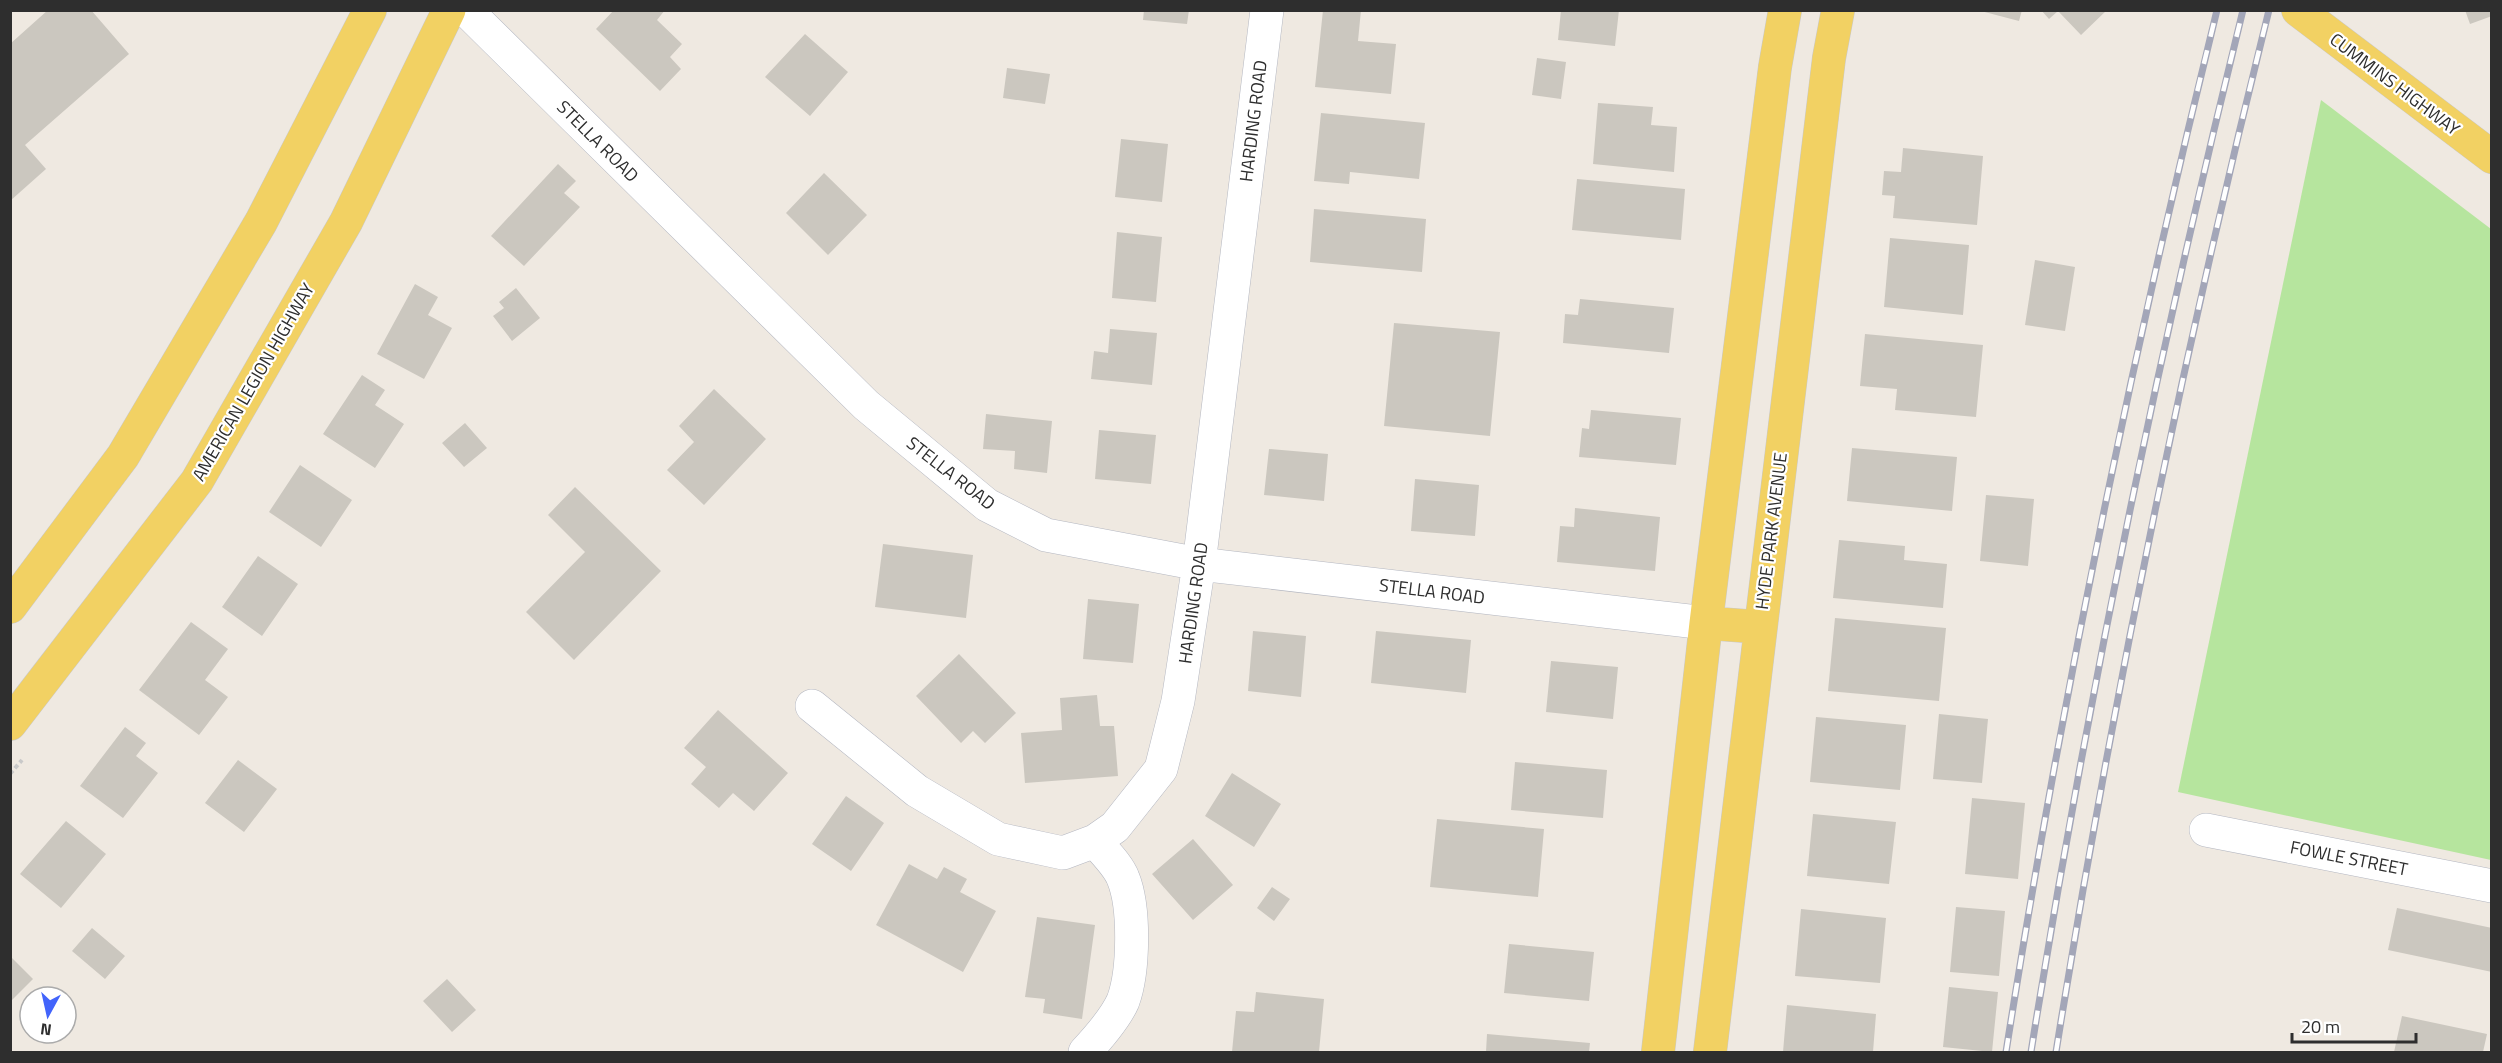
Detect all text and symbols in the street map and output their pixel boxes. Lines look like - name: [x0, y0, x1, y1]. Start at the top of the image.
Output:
- street label: CUMMINS HIGHWAY: [2324, 26, 2466, 142]
- street label: HARDING ROAD: [1232, 59, 1274, 183]
- street label: STELLA ROAD: [551, 94, 645, 188]
- street label: AMERICAN LEGION HIGHWAY: [185, 278, 321, 486]
- street label: STELLA ROAD: [901, 430, 1001, 516]
- street label: HYDE PARK AVENUE: [1748, 451, 1794, 611]
- street label: HARDING ROAD: [1171, 541, 1215, 665]
- street label: STELLA ROAD: [1378, 571, 1486, 611]
- street label: FOWLE STREET: [2288, 833, 2411, 883]
- north arrow: [18, 985, 78, 1045]
- scale bar: [2292, 1006, 2416, 1044]
- text: 20 m: [2301, 1013, 2340, 1040]
- text: N: [39, 1017, 53, 1043]

